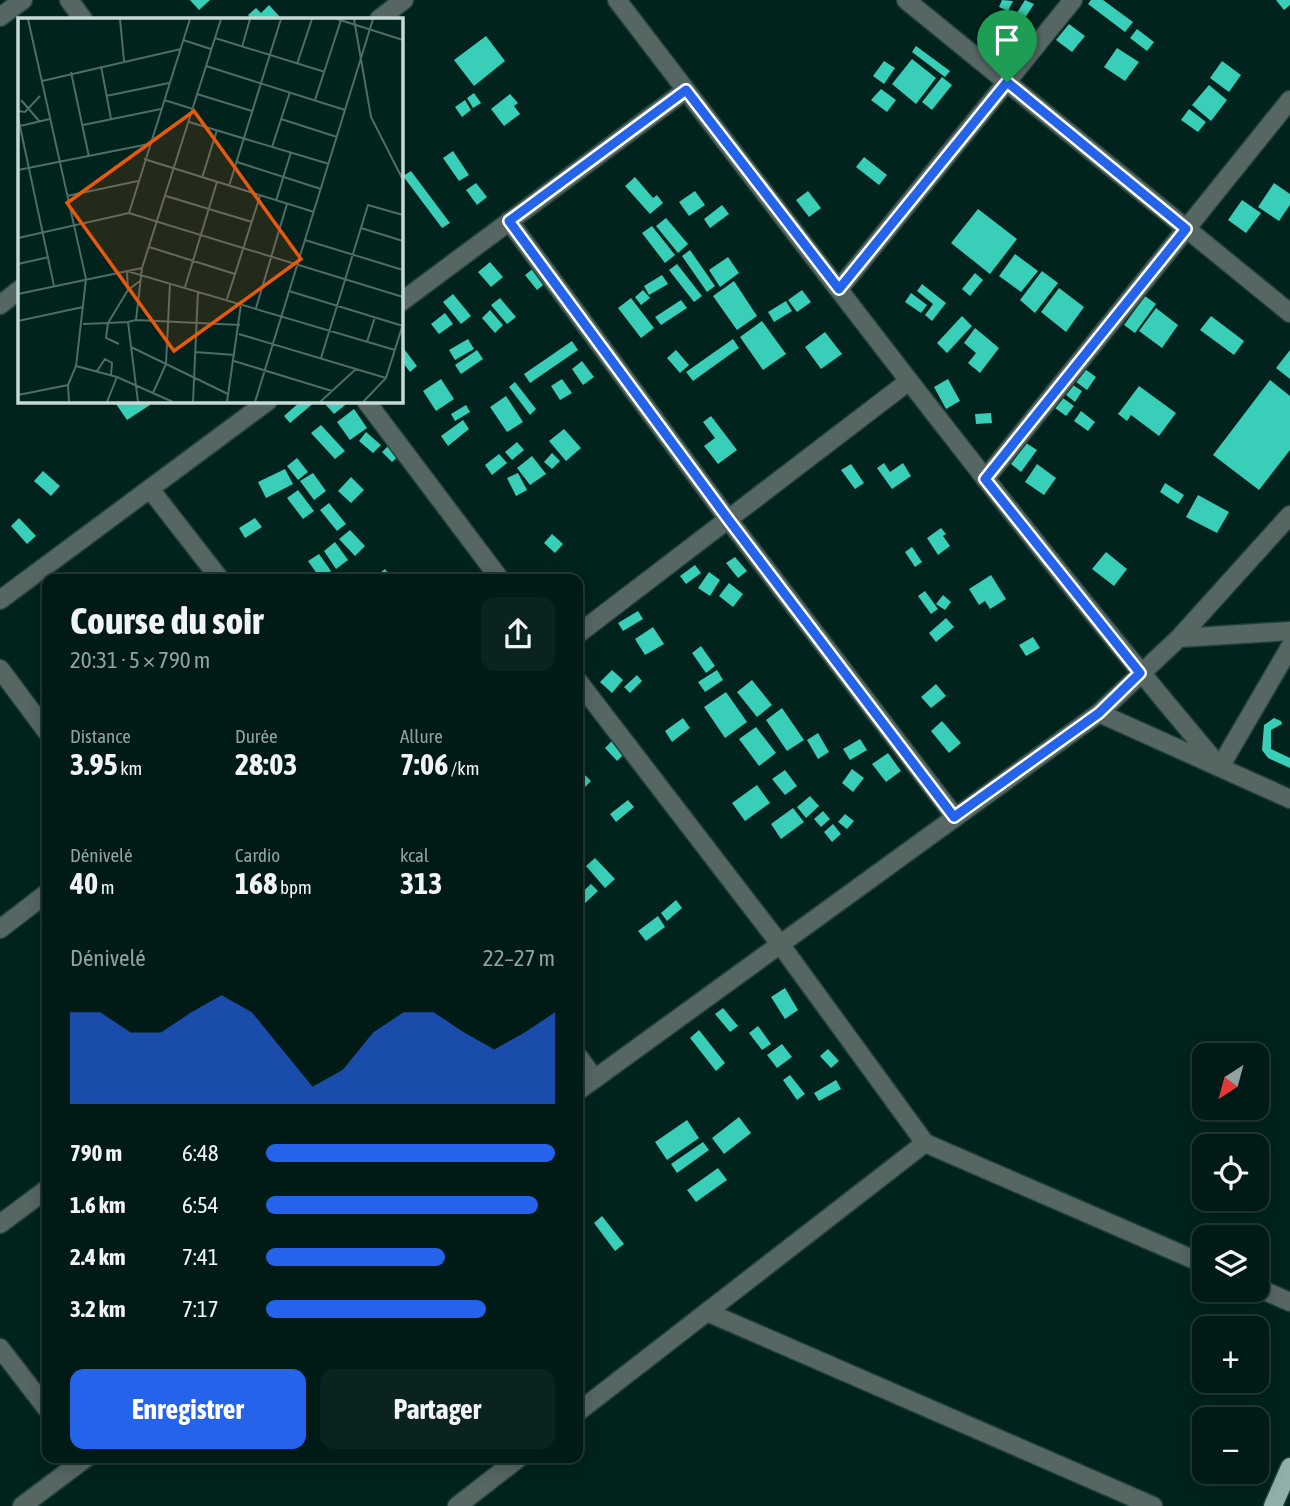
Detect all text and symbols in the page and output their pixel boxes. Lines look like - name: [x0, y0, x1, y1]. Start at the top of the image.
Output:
- pin: [977, 10, 1037, 82]
- inset map: [18, 18, 402, 402]
- icon: arrive: [988, 21, 1026, 59]
- button: share: [481, 597, 555, 671]
- text: Course du soir: [70, 599, 263, 642]
- text: 20:31 · 5 × 790 m: [70, 647, 210, 673]
- text: Distance: [70, 725, 131, 747]
- text: Durée: [235, 725, 278, 747]
- text: Allure: [400, 725, 443, 747]
- text: 3.95: [70, 747, 118, 781]
- text: 28:03: [235, 747, 297, 781]
- text: 7:06: [400, 747, 448, 781]
- text: km: [118, 757, 142, 779]
- text: /km: [448, 757, 479, 779]
- text: Dénivelé: [70, 844, 133, 866]
- text: Cardio: [235, 844, 280, 866]
- text: kcal: [400, 844, 429, 866]
- text: 40: [70, 866, 98, 900]
- text: 168: [235, 866, 277, 900]
- text: 313: [400, 866, 442, 900]
- text: m: [98, 876, 115, 898]
- text: bpm: [277, 876, 312, 898]
- text: Dénivelé: [70, 945, 146, 971]
- text: 22–27 m: [483, 945, 555, 971]
- north arrow: [1192, 1043, 1269, 1120]
- map controls: [1192, 1043, 1269, 1484]
- button: locate: [1192, 1134, 1269, 1211]
- text: 790 m: [70, 1140, 122, 1166]
- text: 6:48: [182, 1140, 219, 1166]
- text: 1.6 km: [70, 1192, 126, 1218]
- text: 6:54: [182, 1192, 219, 1218]
- button: layers: [1192, 1225, 1269, 1302]
- text: 2.4 km: [70, 1244, 126, 1270]
- text: 7:41: [182, 1244, 219, 1270]
- text: 3.2 km: [70, 1296, 126, 1322]
- text: 7:17: [182, 1296, 219, 1322]
- button: +: [1192, 1316, 1269, 1393]
- button: Enregistrer: [70, 1369, 306, 1449]
- button: Partager: [320, 1369, 555, 1449]
- button: −: [1192, 1407, 1269, 1484]

